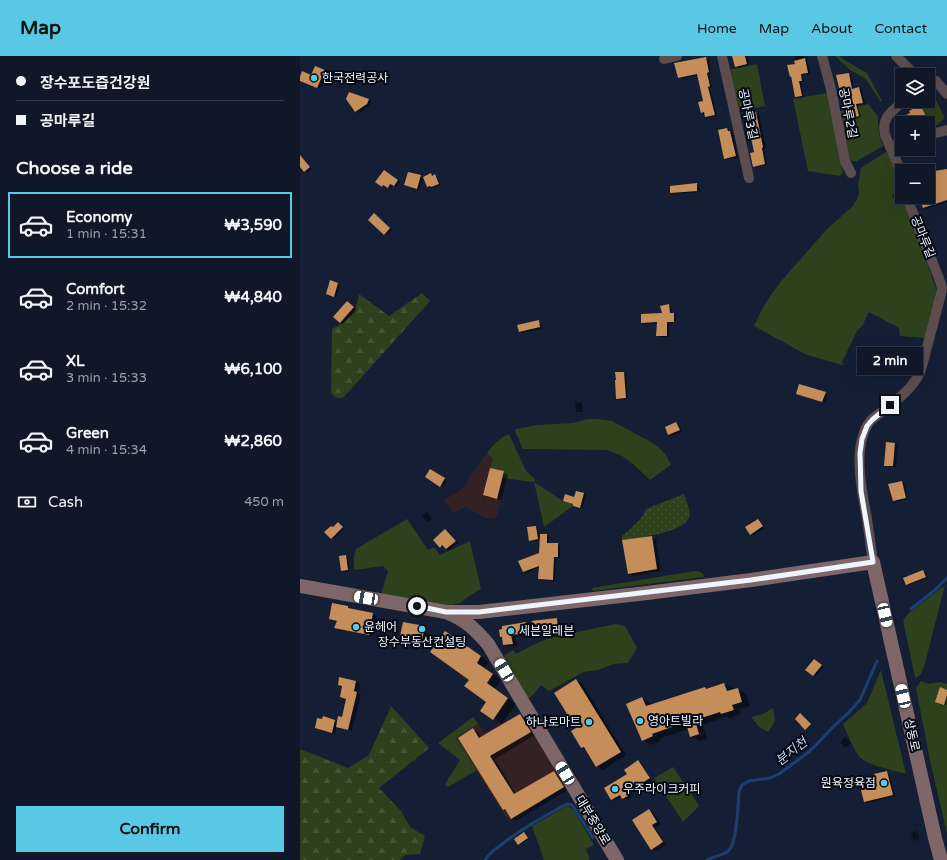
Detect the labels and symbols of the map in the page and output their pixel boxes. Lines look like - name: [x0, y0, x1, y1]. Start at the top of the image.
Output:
- place label: 한국전력공사: [322, 71, 388, 85]
- marker: 한국전력공사: [309, 73, 319, 83]
- street label: 공마루2길: [836, 86, 860, 140]
- street label: 공마루3길: [736, 87, 760, 141]
- street label: 공마루길: [908, 214, 938, 260]
- callout: 2 min: [857, 347, 923, 375]
- route end: [881, 396, 899, 414]
- car: [353, 590, 379, 606]
- route start: [408, 597, 426, 615]
- car: [876, 602, 894, 628]
- place label: 윤헤어: [364, 620, 397, 634]
- marker: 윤헤어: [351, 622, 361, 632]
- marker: 장수부동산컨설팅: [417, 624, 427, 634]
- place label: 세븐일레븐: [519, 624, 574, 638]
- marker: 세븐일레븐: [506, 626, 516, 636]
- place label: 장수부동산컨설팅: [378, 635, 466, 649]
- car: [493, 657, 515, 683]
- car: [894, 683, 912, 709]
- place label: 영아트빌라: [648, 714, 703, 728]
- place label: 하나로마트: [526, 715, 581, 729]
- marker: 영아트빌라: [635, 716, 645, 726]
- marker: 하나로마트: [584, 717, 594, 727]
- street label: 상동로: [901, 717, 923, 753]
- water label: 분지천: [773, 734, 811, 769]
- car: [554, 760, 576, 786]
- place label: 원육정육점: [821, 776, 876, 790]
- marker: 원육정육점: [879, 778, 889, 788]
- place label: 우주라이크커피: [623, 782, 700, 796]
- marker: 우주라이크커피: [610, 784, 620, 794]
- street label: 대부중앙로: [573, 793, 613, 847]

